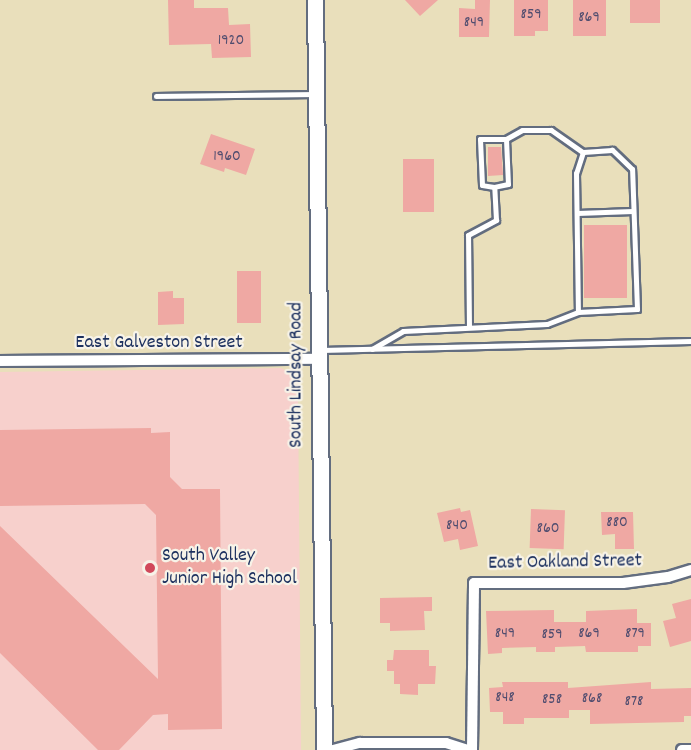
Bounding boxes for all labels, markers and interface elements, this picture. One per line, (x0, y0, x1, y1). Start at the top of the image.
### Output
house number: 859 (520, 5, 542, 25)
house number: 869 (578, 8, 600, 28)
house number: 849 (464, 13, 484, 33)
house number: 1920 (218, 31, 244, 51)
house number: 1960 (213, 147, 241, 167)
street label: South Lindsay Road (285, 302, 309, 448)
street label: East Galveston Street (75, 331, 243, 355)
house number: 880 (606, 513, 628, 533)
house number: 840 (446, 516, 468, 536)
house number: 860 (537, 519, 559, 539)
place label: South Valley Junior High School (162, 544, 297, 591)
street label: East Oakland Street (488, 550, 642, 576)
marker: South Valley Junior High School (143, 561, 157, 575)
house number: 849 (495, 624, 515, 644)
house number: 869 (578, 624, 600, 644)
house number: 879 (625, 624, 645, 644)
house number: 859 (541, 625, 563, 645)
house number: 848 (495, 688, 515, 708)
house number: 868 (582, 689, 602, 709)
house number: 858 (542, 690, 562, 710)
house number: 878 (625, 692, 643, 712)

